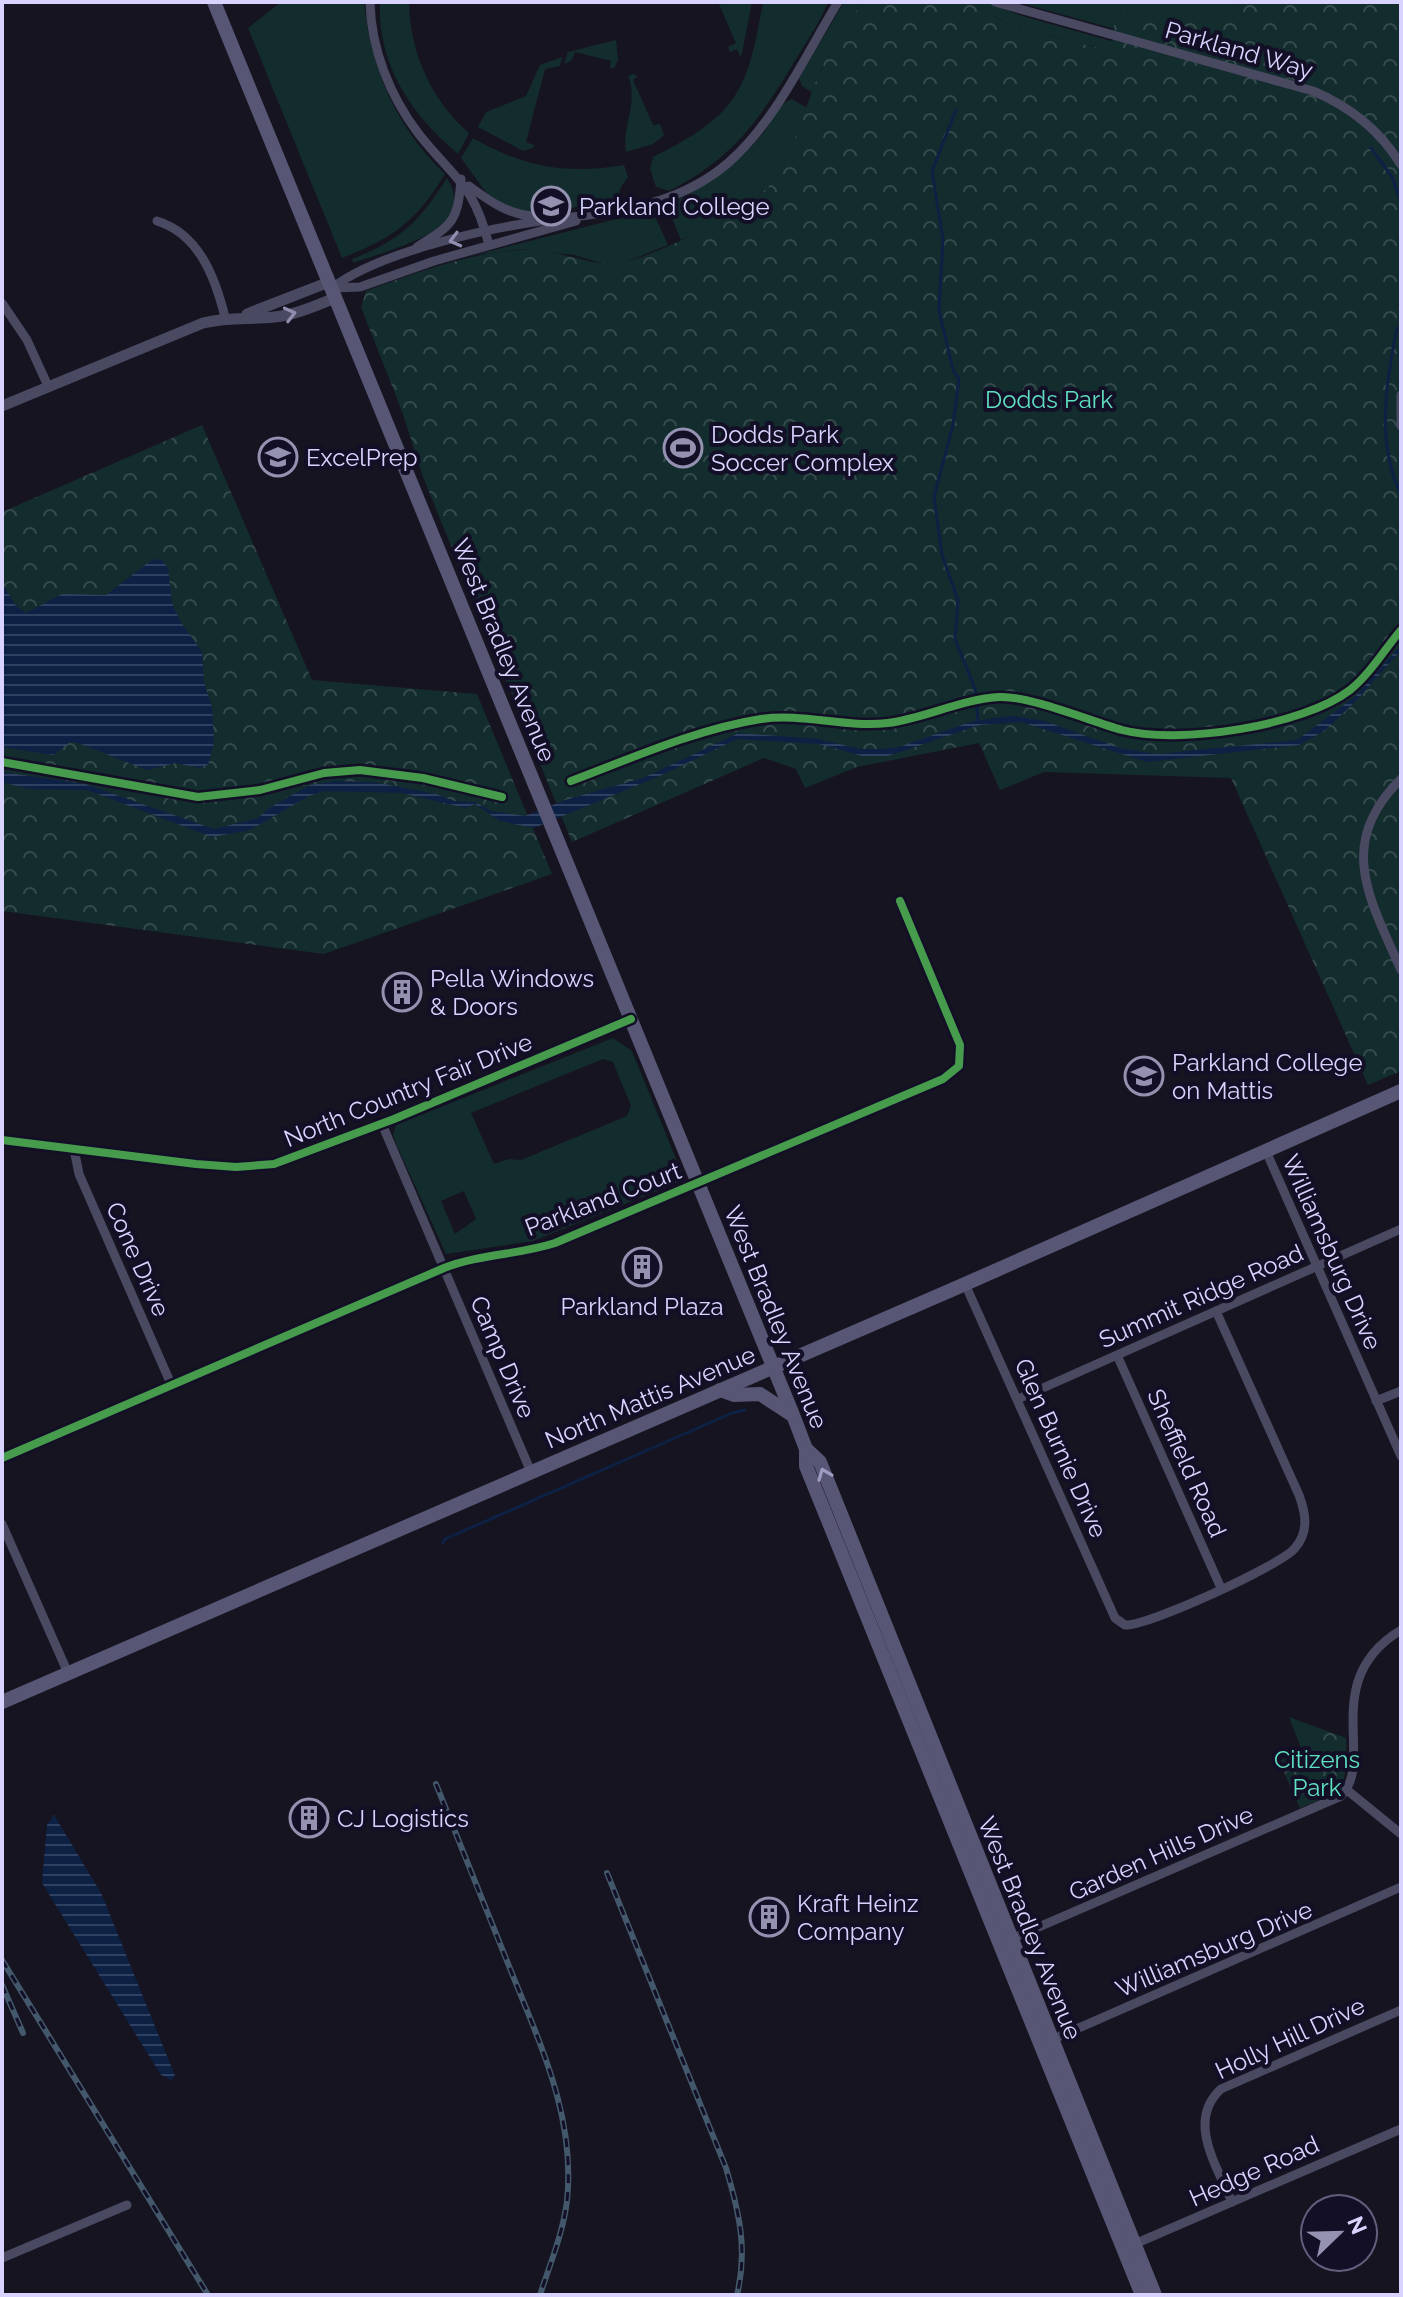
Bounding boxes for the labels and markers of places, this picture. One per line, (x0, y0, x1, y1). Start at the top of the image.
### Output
school or university icon: Parkland College (530, 185, 572, 227)
place label: Parkland College (579, 192, 769, 221)
place label: Dodds Park Soccer Complex (711, 420, 894, 477)
sports icon: Dodds Park Soccer Complex (662, 427, 704, 469)
school or university icon: ExcelPrep (257, 436, 299, 478)
place label: ExcelPrep (306, 443, 418, 472)
place label: Pella Windows & Doors (430, 964, 594, 1021)
building icon: Pella Windows & Doors (381, 971, 423, 1013)
place label: Parkland College on Mattis (1172, 1048, 1362, 1105)
school or university icon: Parkland College on Mattis (1123, 1055, 1165, 1097)
building icon: Parkland Plaza (621, 1246, 663, 1288)
place label: Parkland Plaza (560, 1292, 724, 1321)
building icon: CJ Logistics (288, 1797, 330, 1839)
place label: CJ Logistics (337, 1804, 469, 1833)
place label: Kraft Heinz Company (797, 1889, 919, 1946)
building icon: Kraft Heinz Company (748, 1896, 790, 1938)

